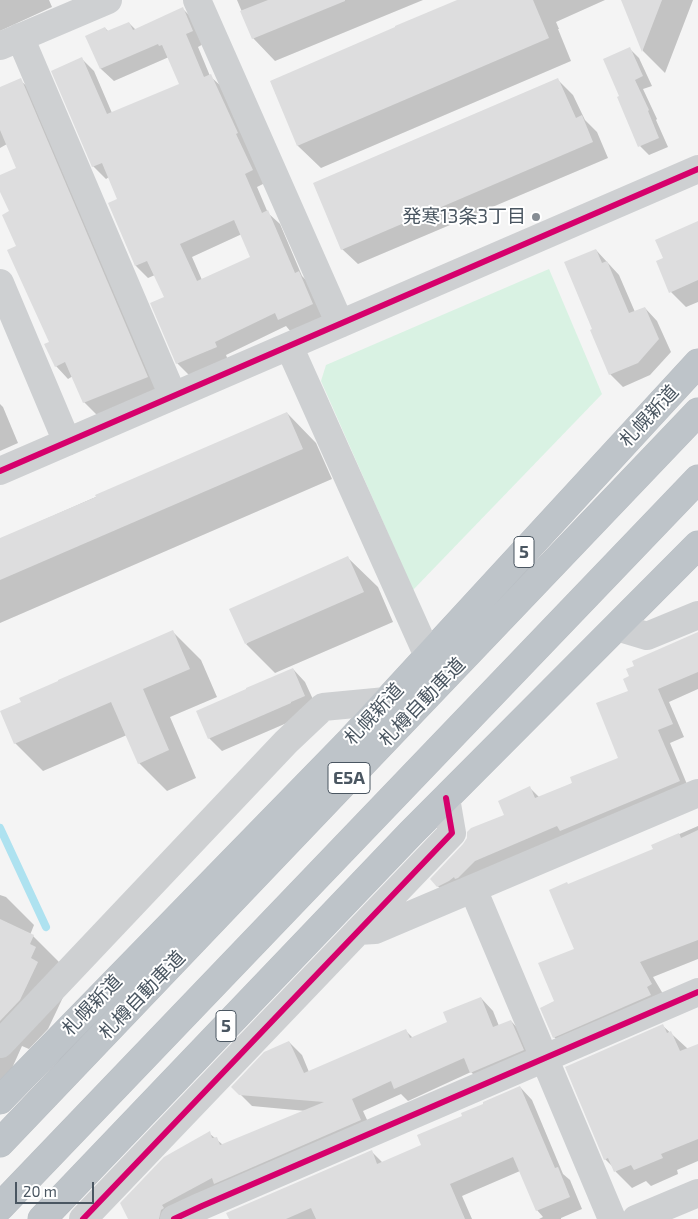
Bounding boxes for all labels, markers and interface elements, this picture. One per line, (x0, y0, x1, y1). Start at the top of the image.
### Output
place label: 発寒13条3丁目 (402, 206, 526, 228)
marker: 発寒13条3丁目 (530, 211, 542, 223)
street label: 札幌新道 (615, 380, 683, 452)
road number: 5 (514, 536, 534, 568)
street label: 札樽自動車道 (374, 653, 470, 751)
street label: 札幌新道 (340, 678, 408, 750)
road number: E5A (328, 762, 370, 794)
street label: 札樽自動車道 (94, 946, 190, 1044)
street label: 札幌新道 (57, 970, 127, 1040)
road number: 5 (216, 1010, 236, 1042)
scale bar (18, 1172, 96, 1204)
text: 20 m (23, 1182, 57, 1200)

